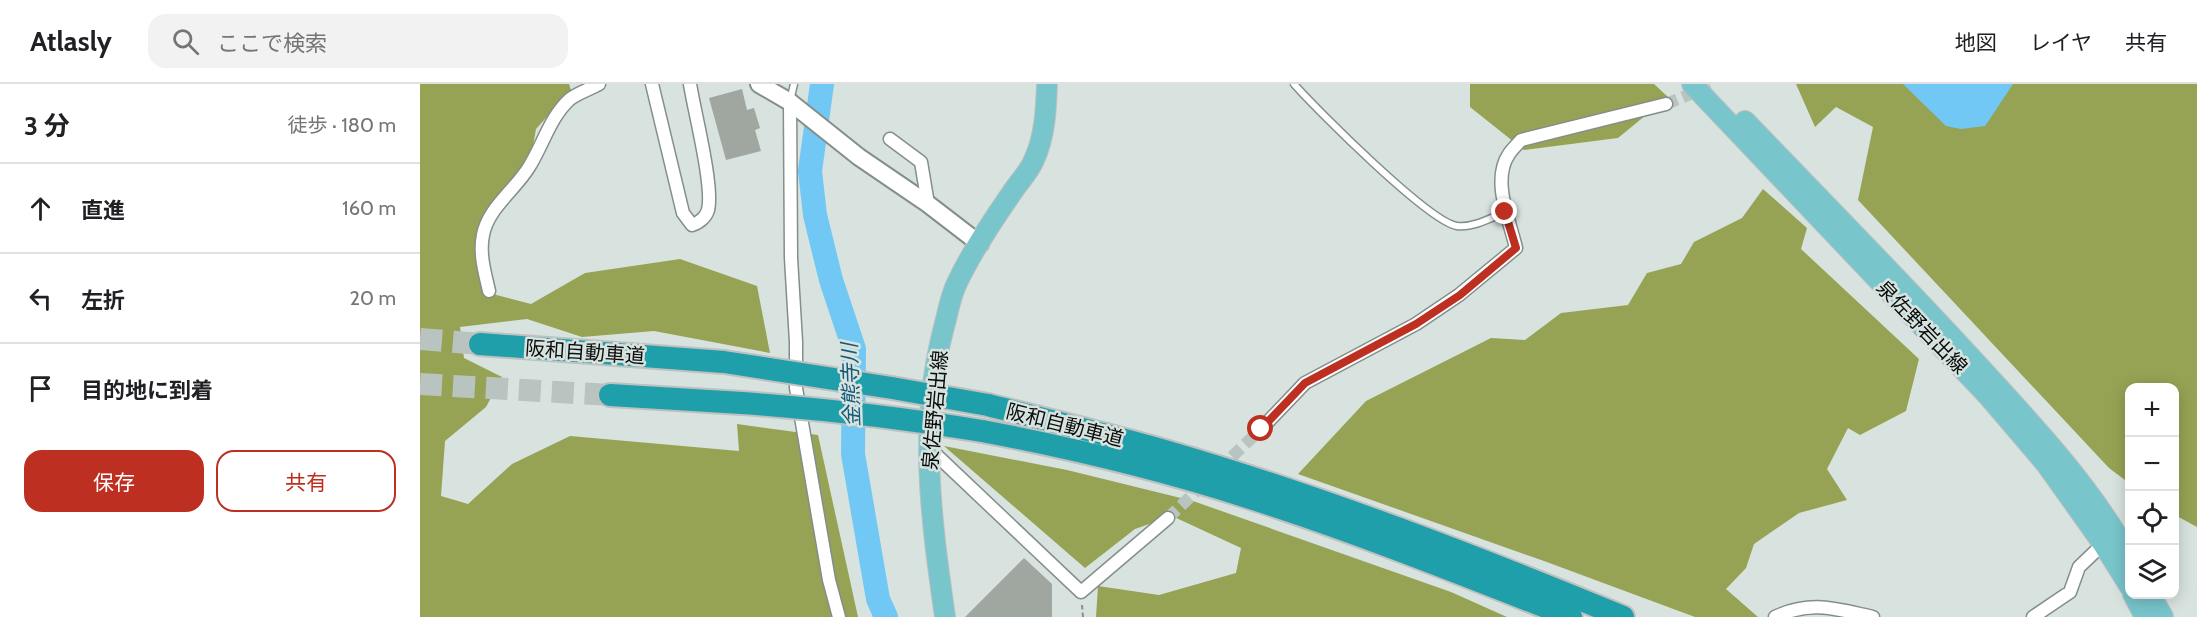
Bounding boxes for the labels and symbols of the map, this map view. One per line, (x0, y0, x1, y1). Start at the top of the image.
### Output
route end (1491, 198, 1517, 224)
street label: 泉佐野岩出線 (1872, 276, 1972, 378)
street label: 阪和自動車道 (524, 336, 646, 368)
water label: 金熊寺川 (836, 341, 864, 427)
street label: 泉佐野岩出線 (918, 349, 952, 471)
street label: 阪和自動車道 (1004, 399, 1126, 451)
route start (1247, 415, 1273, 441)

